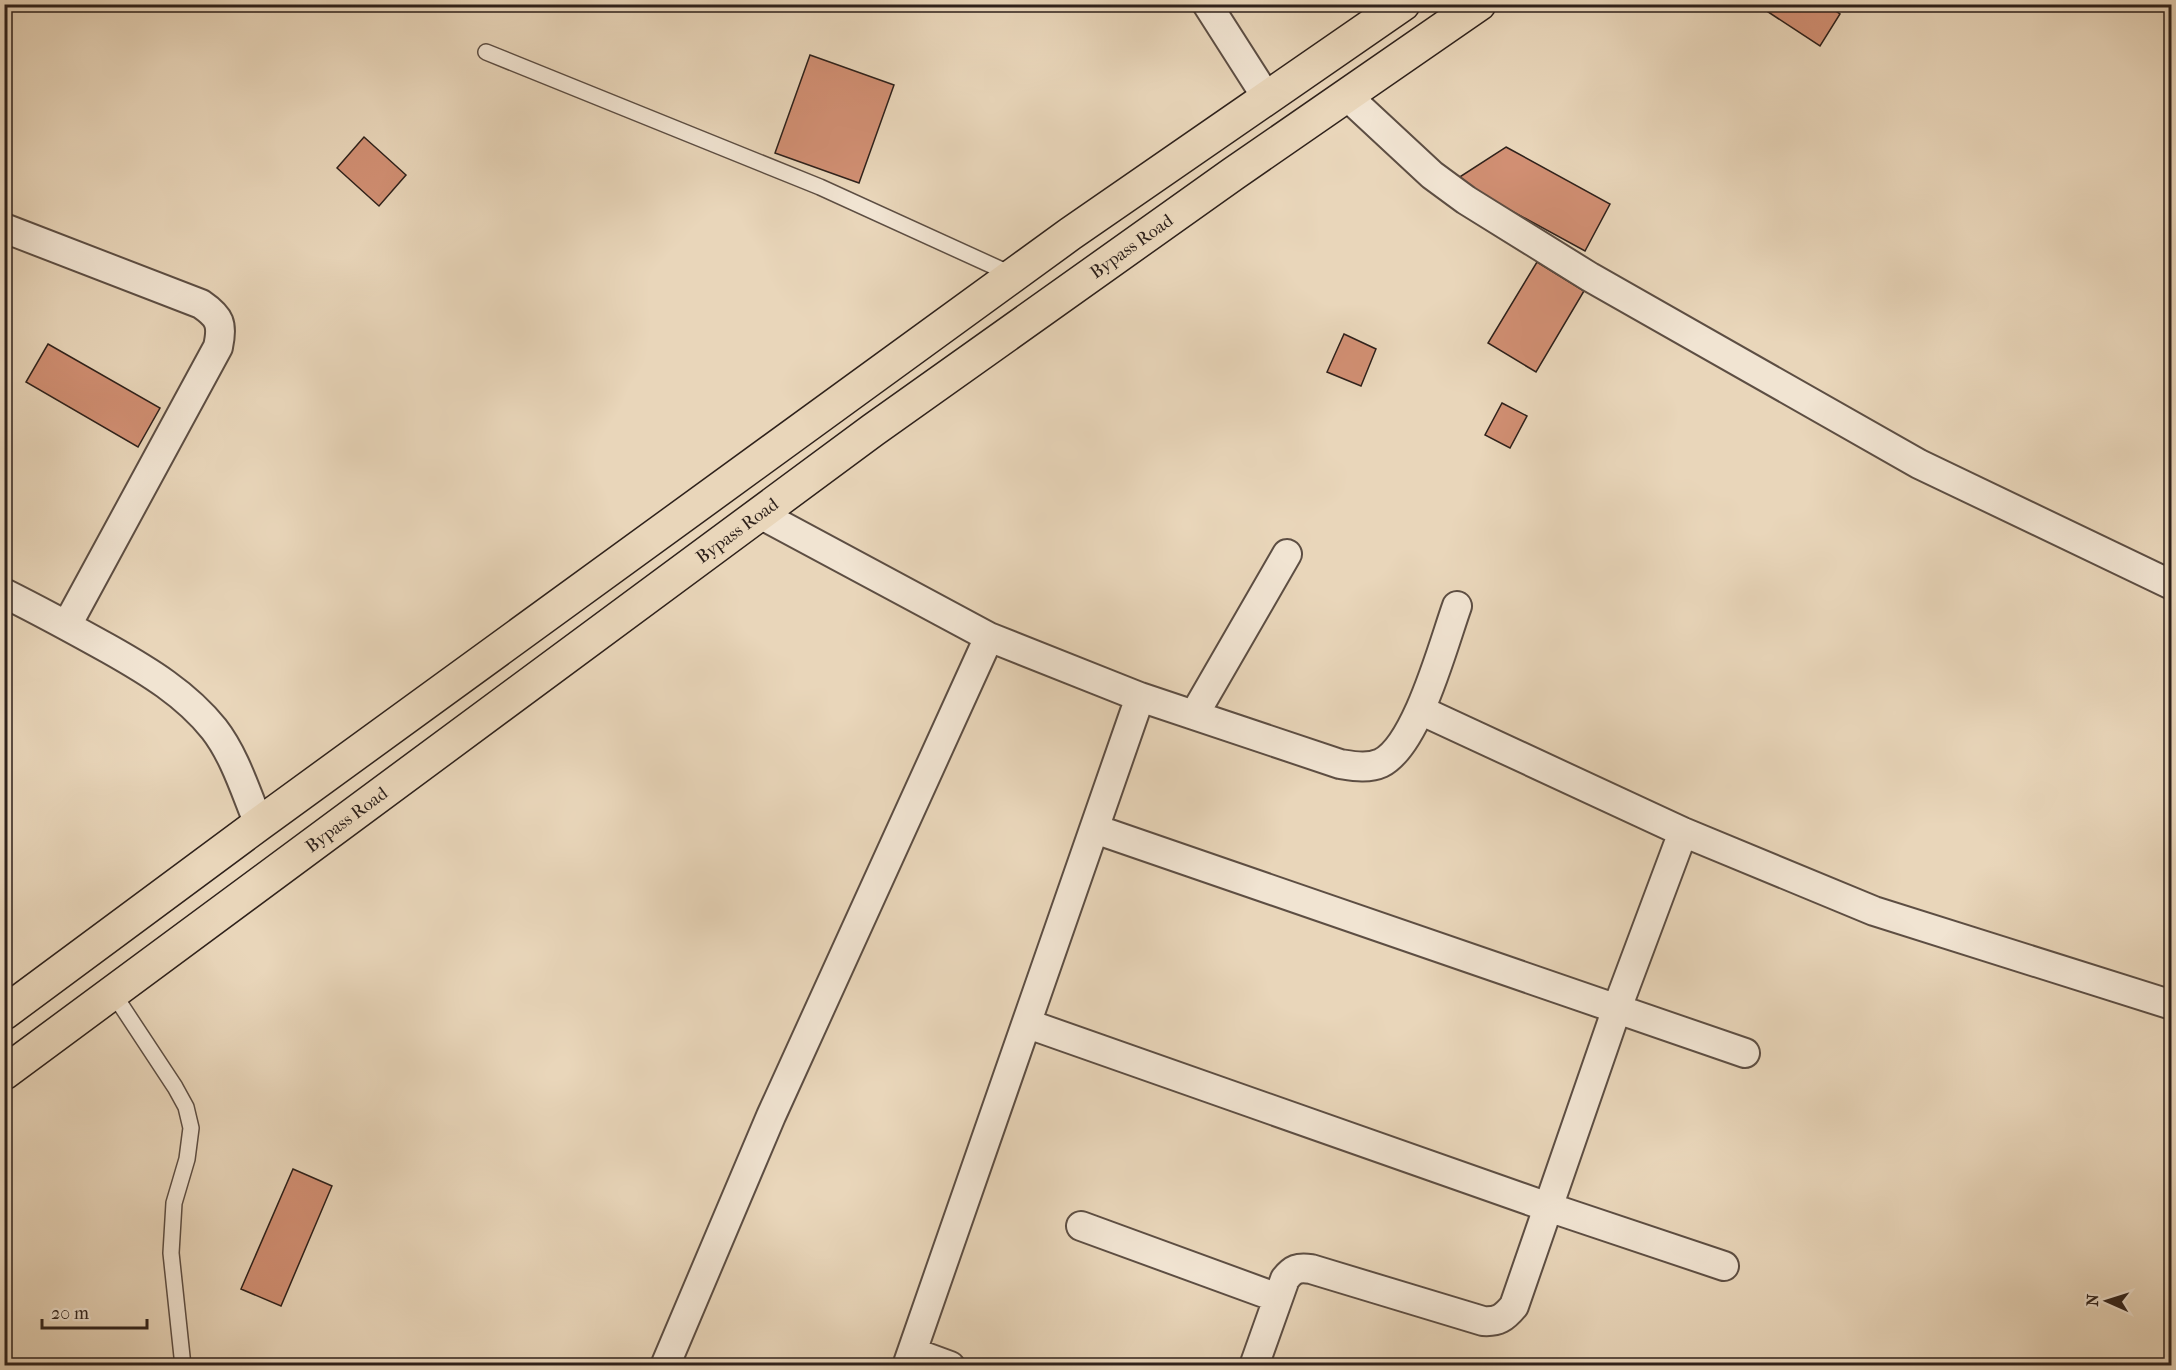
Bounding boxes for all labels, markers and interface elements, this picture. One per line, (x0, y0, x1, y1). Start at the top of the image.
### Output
street label: Bypass Road (1086, 210, 1177, 283)
street label: Bypass Road (692, 493, 782, 568)
street label: Bypass Road (301, 782, 392, 857)
north arrow (2077, 1271, 2137, 1331)
scale bar (42, 1292, 147, 1330)
text: N (2083, 1293, 2102, 1307)
text: 20 m (51, 1303, 89, 1324)

